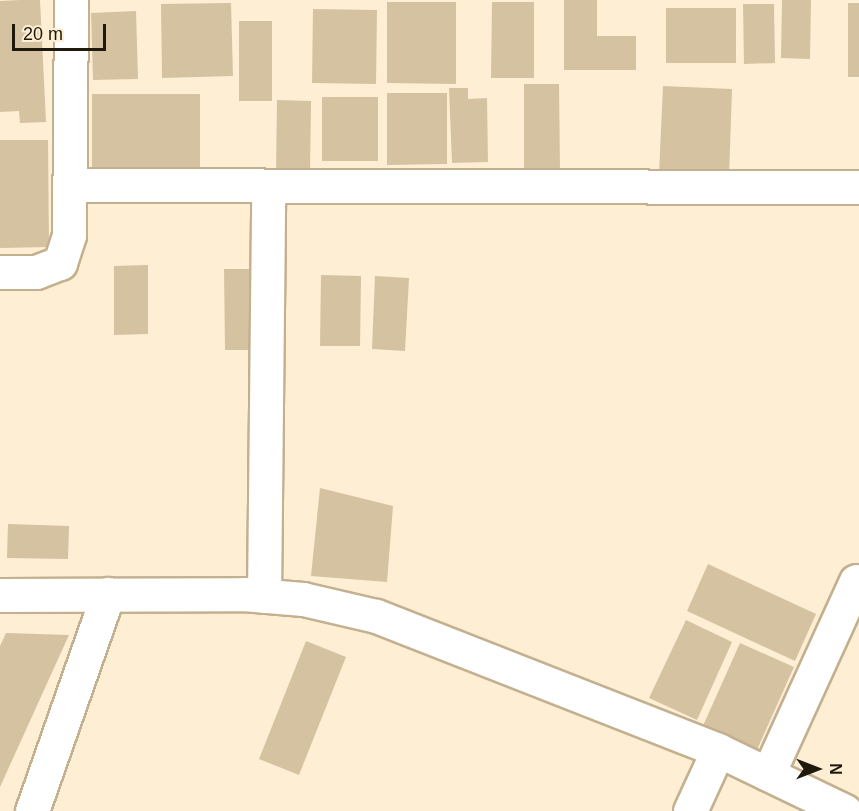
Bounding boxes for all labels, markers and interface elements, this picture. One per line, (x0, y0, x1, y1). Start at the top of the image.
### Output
scale bar (15, 12, 110, 50)
text: 20 m (23, 24, 63, 44)
north arrow (787, 739, 847, 799)
text: N (827, 763, 844, 775)

